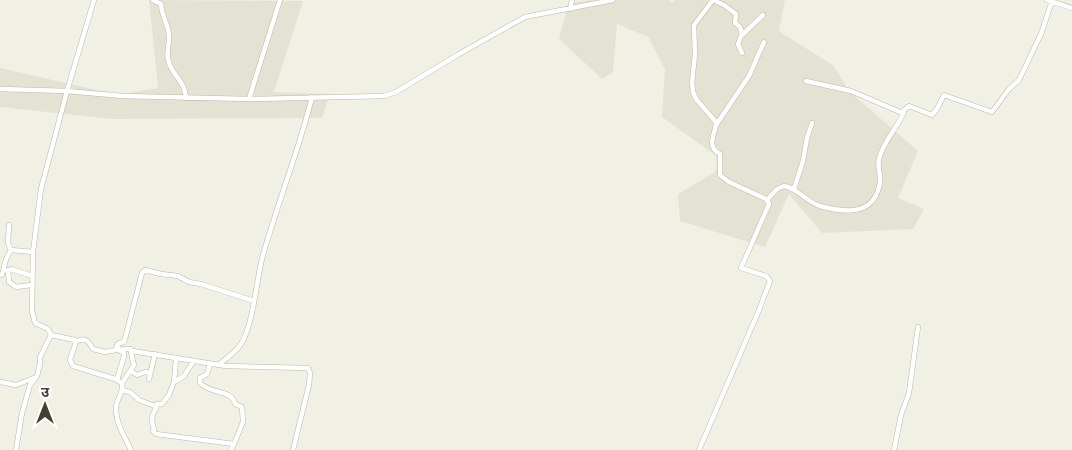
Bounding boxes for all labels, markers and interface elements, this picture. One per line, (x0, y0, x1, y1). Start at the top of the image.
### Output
north arrow (20, 380, 70, 430)
text: उ (41, 383, 50, 403)

